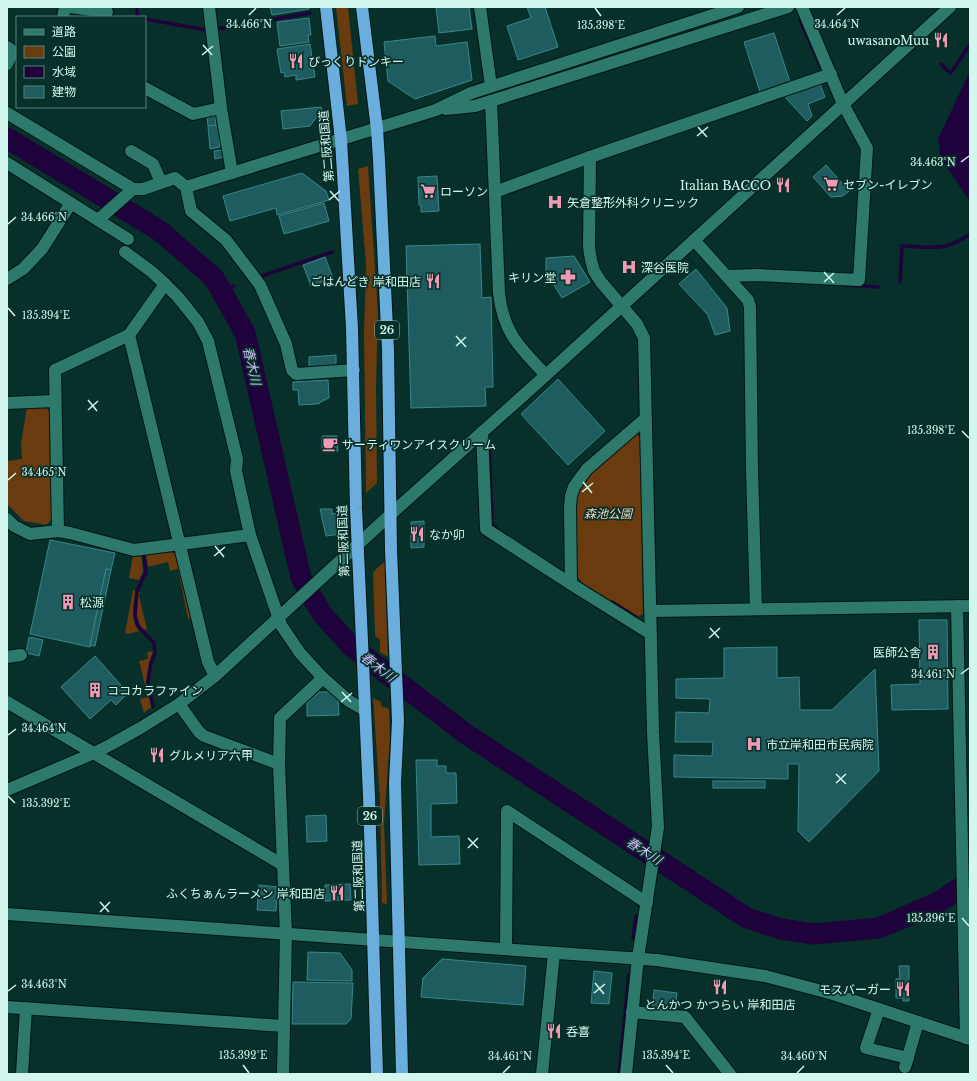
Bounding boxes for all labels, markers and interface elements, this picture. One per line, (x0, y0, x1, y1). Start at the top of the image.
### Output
legend (16, 16, 146, 108)
text: 34.466°N (226, 18, 272, 31)
text: 34.464°N (814, 18, 860, 31)
text: 135.398°E (577, 19, 625, 32)
text: 道路 (52, 24, 76, 39)
restaurant icon: uwasanoMuu (932, 31, 950, 49)
place label: uwasanoMuu (847, 33, 929, 48)
text: 公園 (52, 44, 76, 59)
restaurant icon: びっくりドンキー (287, 52, 305, 70)
place label: びっくりドンキー (308, 54, 404, 69)
text: 水域 (52, 64, 76, 79)
text: 建物 (52, 84, 76, 99)
street label: 第二阪和国道 (315, 109, 337, 183)
text: 34.463°N (910, 156, 956, 169)
supermarket icon: セブン-イレブン (822, 175, 840, 193)
restaurant icon: Italian BACCO (774, 176, 792, 194)
place label: セブン-イレブン (843, 177, 933, 192)
place label: Italian BACCO (680, 178, 771, 193)
supermarket icon: ローソン (419, 182, 437, 200)
place label: ローソン (440, 184, 488, 199)
hospital icon: 矢倉整形外科クリニック (546, 193, 564, 211)
place label: 矢倉整形外科クリニック (567, 195, 699, 210)
text: 34.466°N (21, 211, 67, 224)
hospital icon: 深谷医院 (620, 258, 638, 276)
place label: 深谷医院 (641, 260, 689, 275)
pharmacy icon: キリン堂 (559, 268, 577, 286)
place label: キリン堂 (508, 270, 556, 285)
restaurant icon: ごはんどき 岸和田店 (424, 272, 442, 290)
place label: ごはんどき 岸和田店 (310, 274, 421, 289)
text: 135.394°E (22, 309, 70, 322)
road number: 26 (375, 321, 399, 339)
water label: 春木川 (239, 345, 265, 389)
text: 135.398°E (907, 424, 955, 437)
cafe icon: サーティワンアイスクリーム (321, 435, 339, 453)
place label: サーティワンアイスクリーム (342, 437, 496, 452)
text: 34.465°N (21, 466, 67, 479)
street label: 第二阪和国道 (334, 505, 352, 577)
park label: 森池公園 (584, 506, 634, 521)
restaurant icon: なか卯 (408, 525, 426, 543)
place label: なか卯 (429, 527, 465, 542)
building icon: 松源 (59, 593, 77, 611)
place label: 松源 (80, 595, 104, 610)
building icon: 医師公舎 (924, 643, 942, 661)
place label: 医師公舎 (873, 645, 921, 660)
water label: 春木川 (357, 648, 400, 687)
text: 34.461°N (911, 668, 955, 681)
building icon: ココカラファイン (86, 681, 104, 699)
place label: ココカラファイン (107, 683, 203, 698)
text: 34.464°N (21, 722, 67, 735)
hospital icon: 市立岸和田市民病院 (745, 735, 763, 753)
place label: 市立岸和田市民病院 (766, 737, 874, 752)
restaurant icon: グルメリア六甲 (148, 746, 166, 764)
place label: グルメリア六甲 (169, 748, 253, 763)
text: 135.392°E (22, 797, 70, 810)
road number: 26 (358, 807, 382, 825)
water label: 春木川 (623, 833, 667, 870)
street label: 第二阪和国道 (349, 840, 367, 912)
restaurant icon: ふくちぁんラーメン 岸和田店 (328, 884, 346, 902)
place label: ふくちぁんラーメン 岸和田店 (166, 886, 325, 901)
text: 135.396°E (907, 912, 955, 925)
text: 34.463°N (21, 978, 67, 991)
restaurant icon: とんかつ かつらい 岸和田店 (711, 978, 729, 996)
restaurant icon: モスバーガー (894, 980, 912, 998)
place label: モスバーガー (819, 982, 891, 997)
place label: とんかつ かつらい 岸和田店 (645, 997, 795, 1012)
restaurant icon: 呑喜 (545, 1022, 563, 1040)
place label: 呑喜 (566, 1024, 590, 1039)
text: 135.392°E (219, 1049, 267, 1062)
text: 135.394°E (642, 1049, 690, 1062)
text: 34.461°N (488, 1050, 532, 1063)
text: 34.460°N (781, 1050, 827, 1063)

